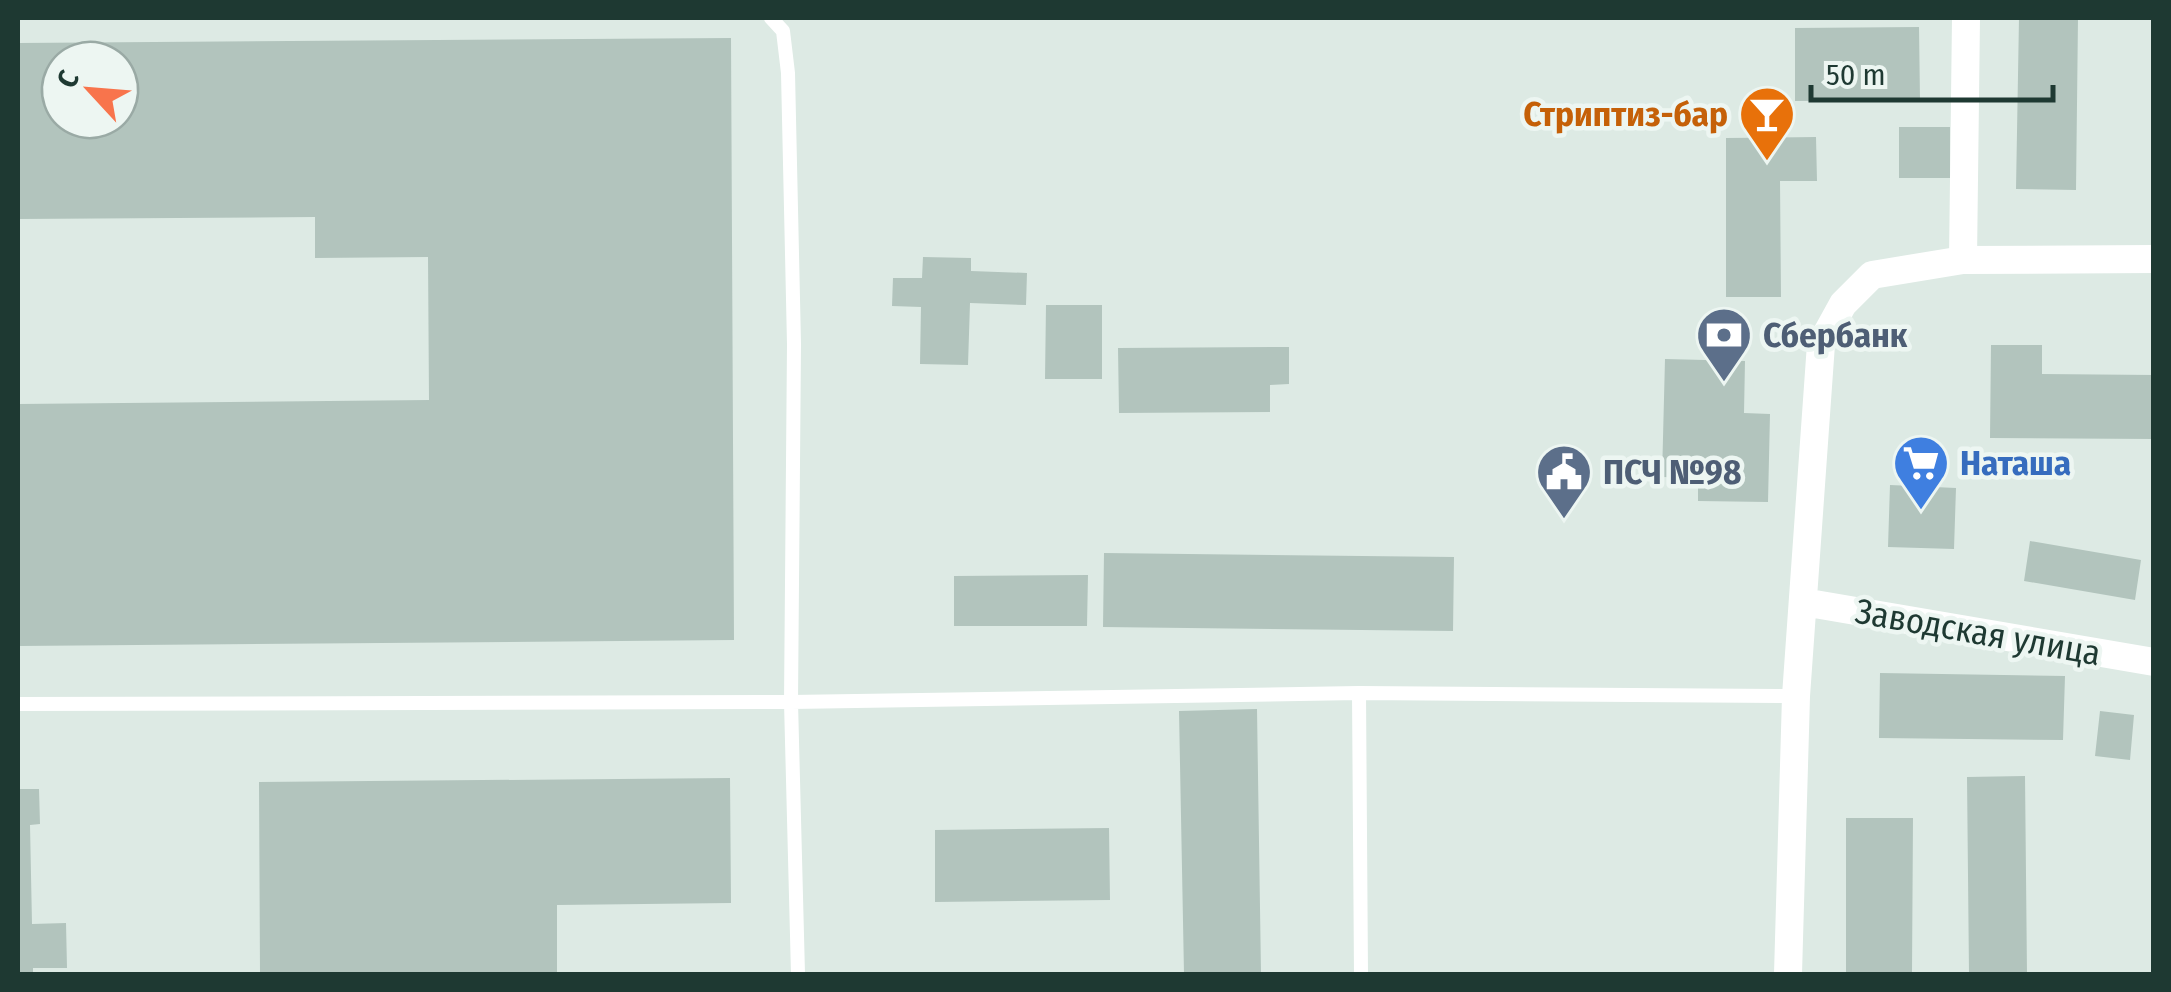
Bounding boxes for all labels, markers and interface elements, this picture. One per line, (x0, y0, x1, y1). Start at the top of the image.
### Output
north arrow (40, 40, 140, 140)
scale bar (1811, 40, 2054, 102)
text: 50 m (1826, 57, 1886, 93)
text: С (50, 65, 86, 93)
bar icon: Стриптиз-бар (1737, 84, 1797, 163)
place label: Стриптиз-бар (1523, 93, 1728, 135)
bank icon: Сбербанк (1694, 305, 1754, 384)
place label: Сбербанк (1763, 314, 1908, 356)
supermarket icon: Наташа (1891, 433, 1951, 512)
public building icon: ПСЧ №98 (1534, 442, 1594, 521)
place label: Наташа (1960, 442, 2071, 484)
place label: ПСЧ №98 (1603, 451, 1741, 493)
street label: Заводская улица (1852, 590, 2104, 674)

